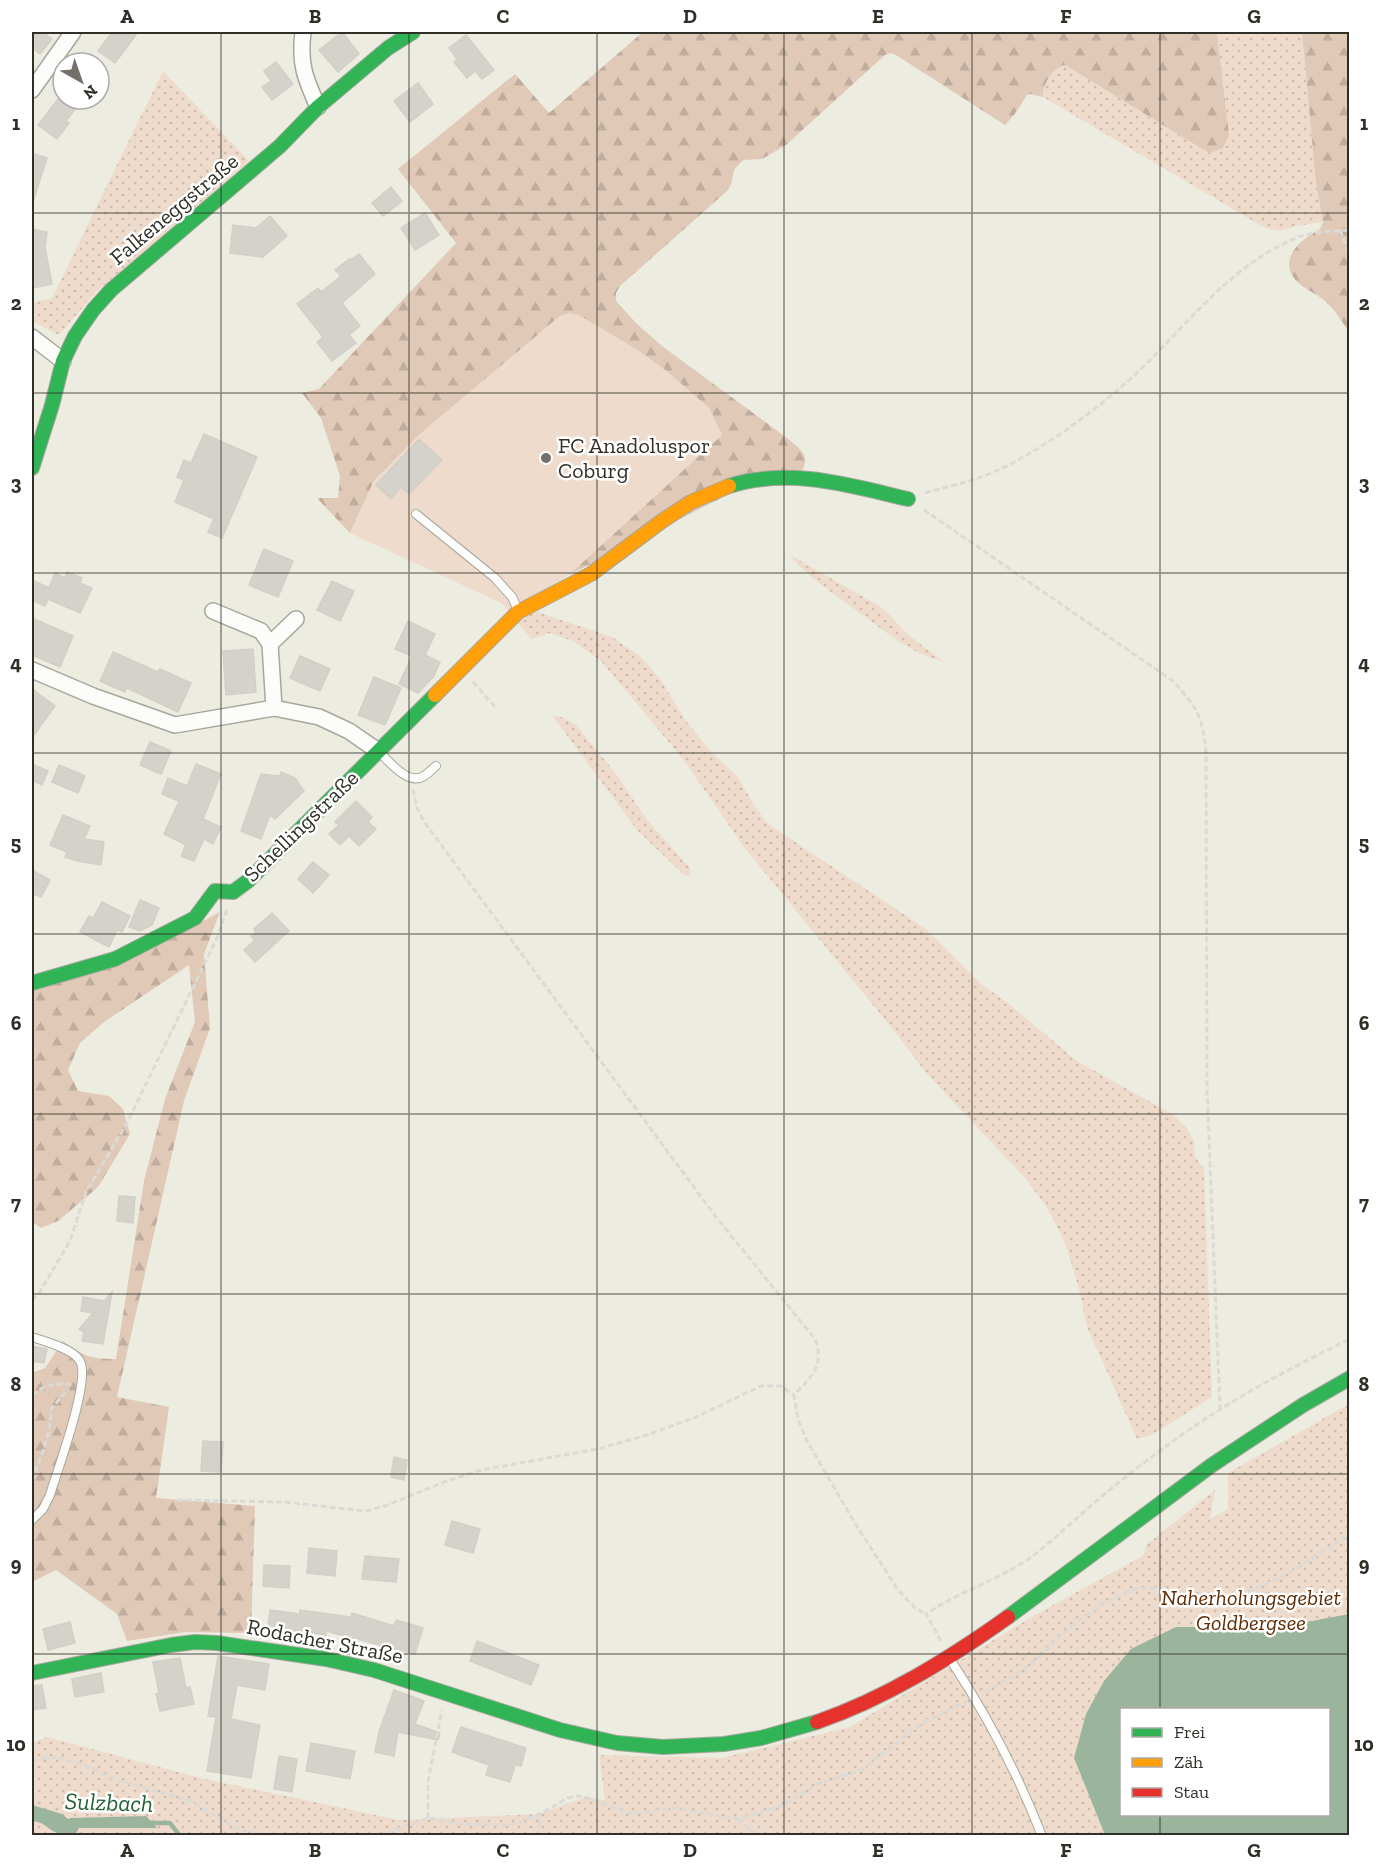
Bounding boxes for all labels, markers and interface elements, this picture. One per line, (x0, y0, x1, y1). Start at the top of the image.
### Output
text: A (120, 4, 134, 28)
text: B (309, 4, 321, 28)
text: C (497, 4, 510, 28)
text: D (683, 4, 697, 28)
text: E (872, 4, 884, 28)
text: F (1060, 4, 1072, 28)
text: G (1247, 4, 1261, 28)
north arrow (51, 51, 111, 111)
text: N (80, 81, 101, 103)
text: 1 (12, 111, 20, 135)
text: 1 (1360, 111, 1368, 135)
street label: Falkeneggstraße (104, 147, 244, 271)
text: 2 (11, 291, 22, 315)
text: 2 (1359, 291, 1370, 315)
place label: FC Anadoluspor Coburg (558, 432, 710, 484)
marker: FC Anadoluspor Coburg (539, 451, 553, 465)
text: 3 (11, 471, 22, 495)
text: 3 (1359, 471, 1370, 495)
text: 4 (10, 651, 22, 675)
text: 4 (1358, 651, 1370, 675)
street label: Schellingstraße (238, 764, 364, 888)
text: 5 (11, 831, 21, 855)
text: 5 (1359, 831, 1369, 855)
text: 6 (11, 1011, 22, 1035)
text: 6 (1359, 1011, 1370, 1035)
text: 7 (11, 1191, 21, 1215)
text: 7 (1359, 1191, 1369, 1215)
text: 8 (11, 1372, 22, 1396)
text: 8 (1359, 1372, 1370, 1396)
text: 9 (11, 1552, 22, 1576)
text: 9 (1359, 1552, 1370, 1576)
park label: Naherholungsgebiet Goldbergsee (1161, 1584, 1341, 1636)
street label: Rodacher Straße (245, 1613, 405, 1669)
legend (1120, 1708, 1330, 1816)
text: Frei (1174, 1721, 1205, 1743)
text: 10 (6, 1732, 26, 1756)
text: 10 (1354, 1732, 1374, 1756)
text: Zäh (1174, 1751, 1203, 1773)
text: Stau (1174, 1781, 1209, 1803)
water label: Sulzbach (64, 1786, 154, 1818)
text: A (120, 1838, 134, 1862)
text: B (309, 1838, 321, 1862)
text: C (497, 1838, 510, 1862)
text: D (683, 1838, 697, 1862)
text: E (872, 1838, 884, 1862)
text: F (1060, 1838, 1072, 1862)
text: G (1247, 1838, 1261, 1862)

